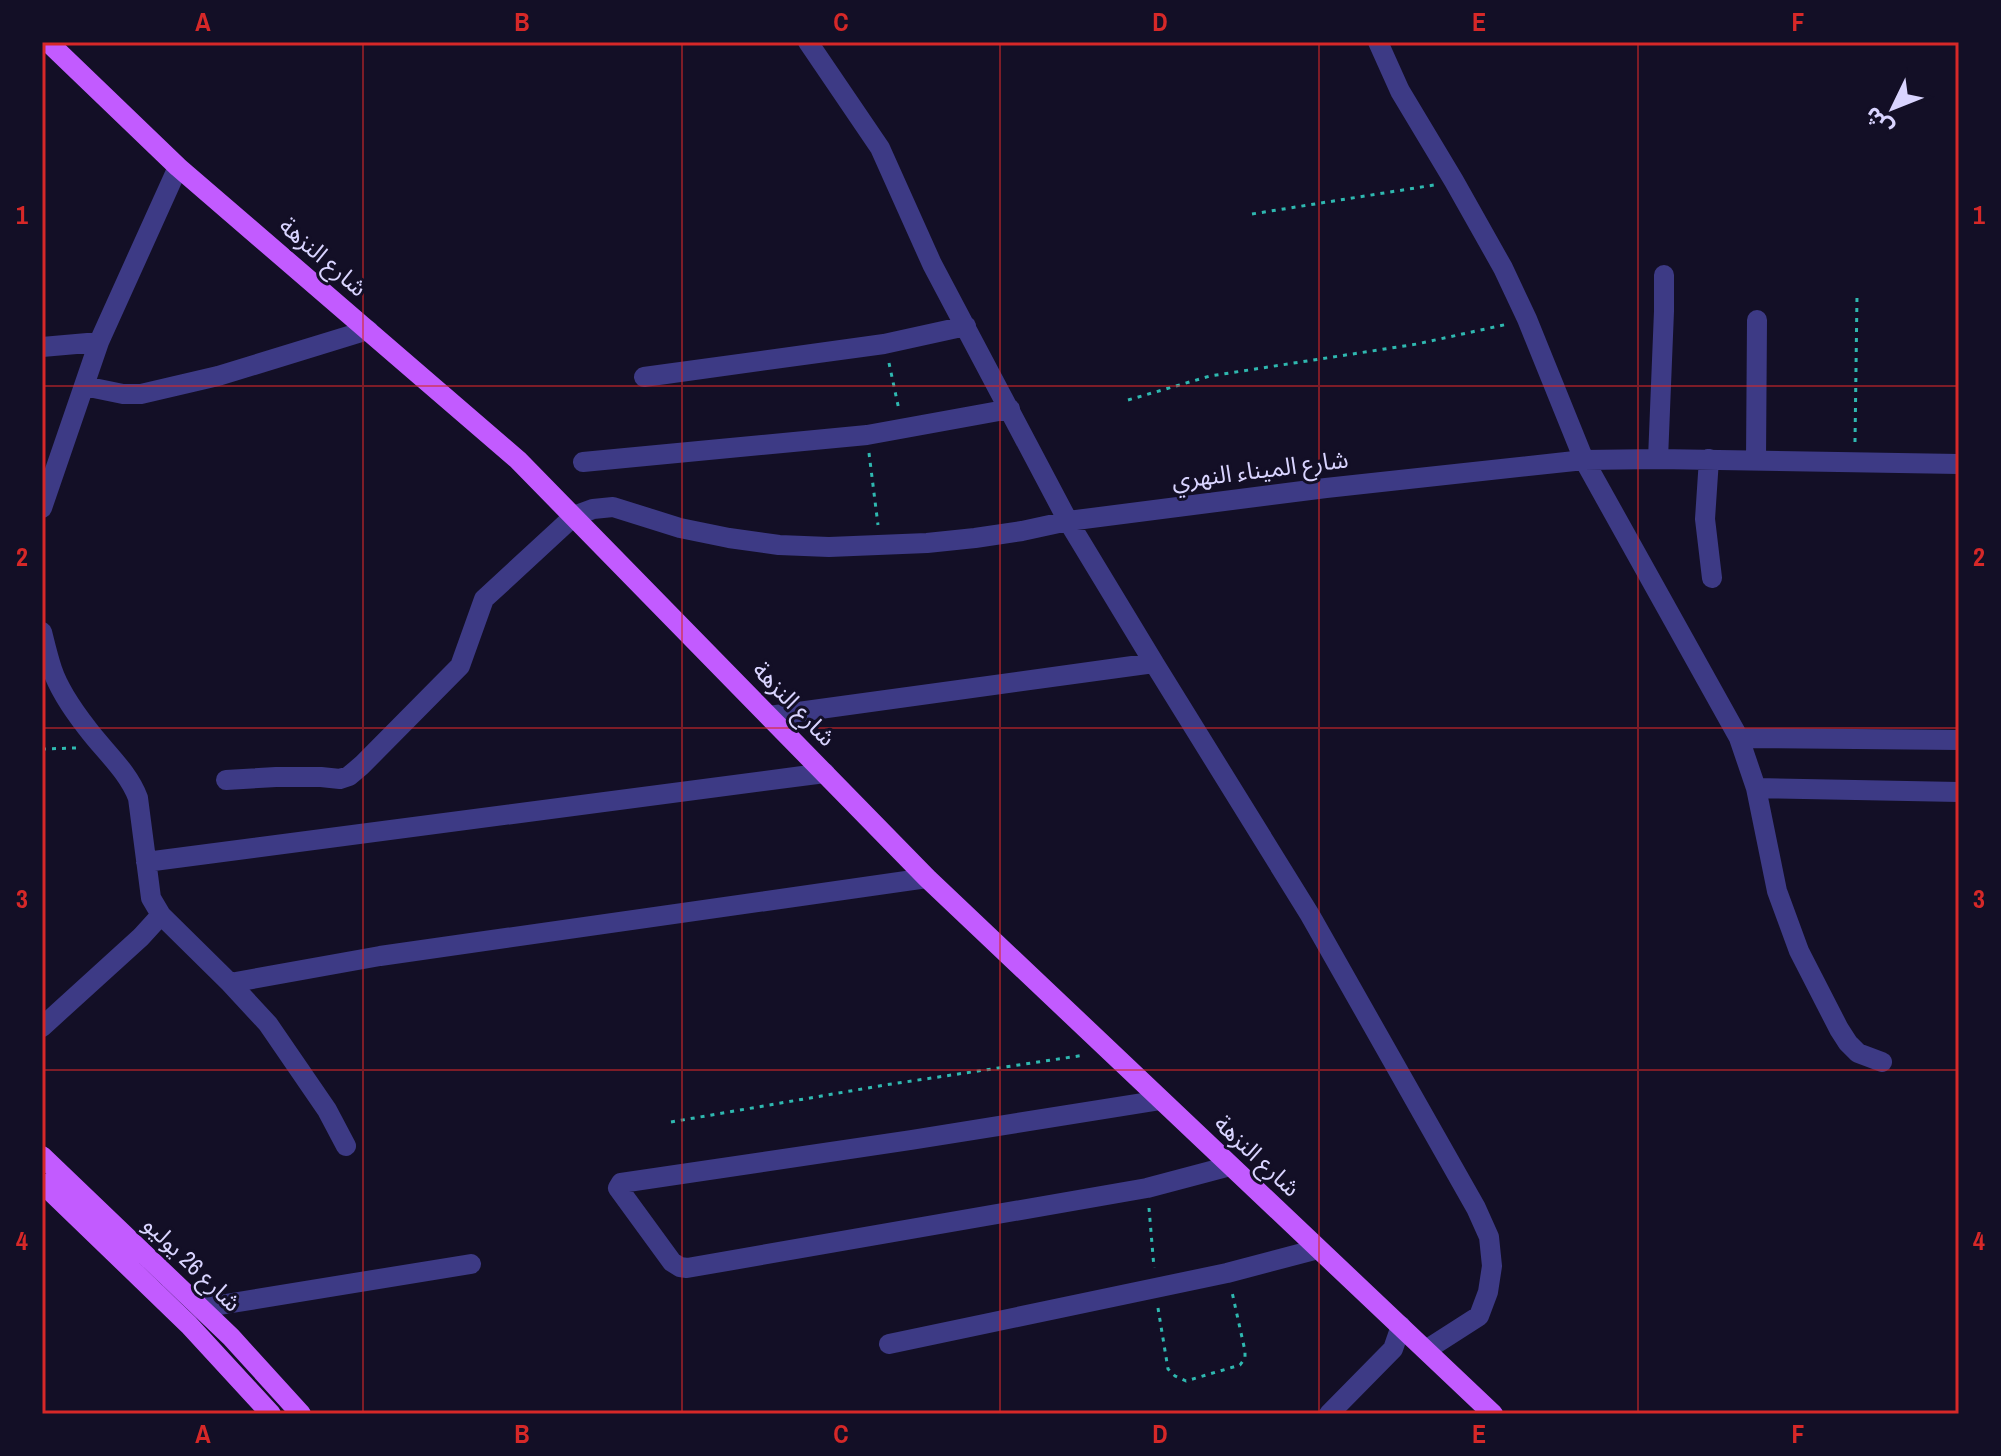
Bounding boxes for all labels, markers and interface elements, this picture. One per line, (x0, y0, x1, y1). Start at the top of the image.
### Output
text: A (195, 4, 211, 39)
text: B (514, 4, 530, 39)
text: C (833, 4, 849, 39)
text: D (1152, 4, 1168, 39)
text: E (1472, 4, 1486, 39)
text: F (1791, 4, 1805, 39)
north arrow (1853, 68, 1933, 148)
text: ش (1857, 100, 1900, 143)
text: 1 (16, 197, 28, 232)
text: 1 (1973, 197, 1985, 232)
street label: شارع النزهة (272, 209, 374, 305)
street label: شارع الميناء النهري (1170, 442, 1350, 499)
text: 2 (16, 539, 28, 574)
text: 2 (1973, 539, 1985, 574)
street label: شارع النزهة (745, 654, 843, 754)
text: 3 (16, 881, 28, 916)
text: 3 (1973, 881, 1985, 916)
street label: شارع النزهة (1206, 1107, 1308, 1205)
street label: شارع 26 يوليو (135, 1208, 249, 1320)
text: 4 (16, 1223, 28, 1258)
text: 4 (1973, 1223, 1985, 1258)
text: A (195, 1416, 211, 1451)
text: B (514, 1416, 530, 1451)
text: C (833, 1416, 849, 1451)
text: D (1152, 1416, 1168, 1451)
text: E (1472, 1416, 1486, 1451)
text: F (1791, 1416, 1805, 1451)

